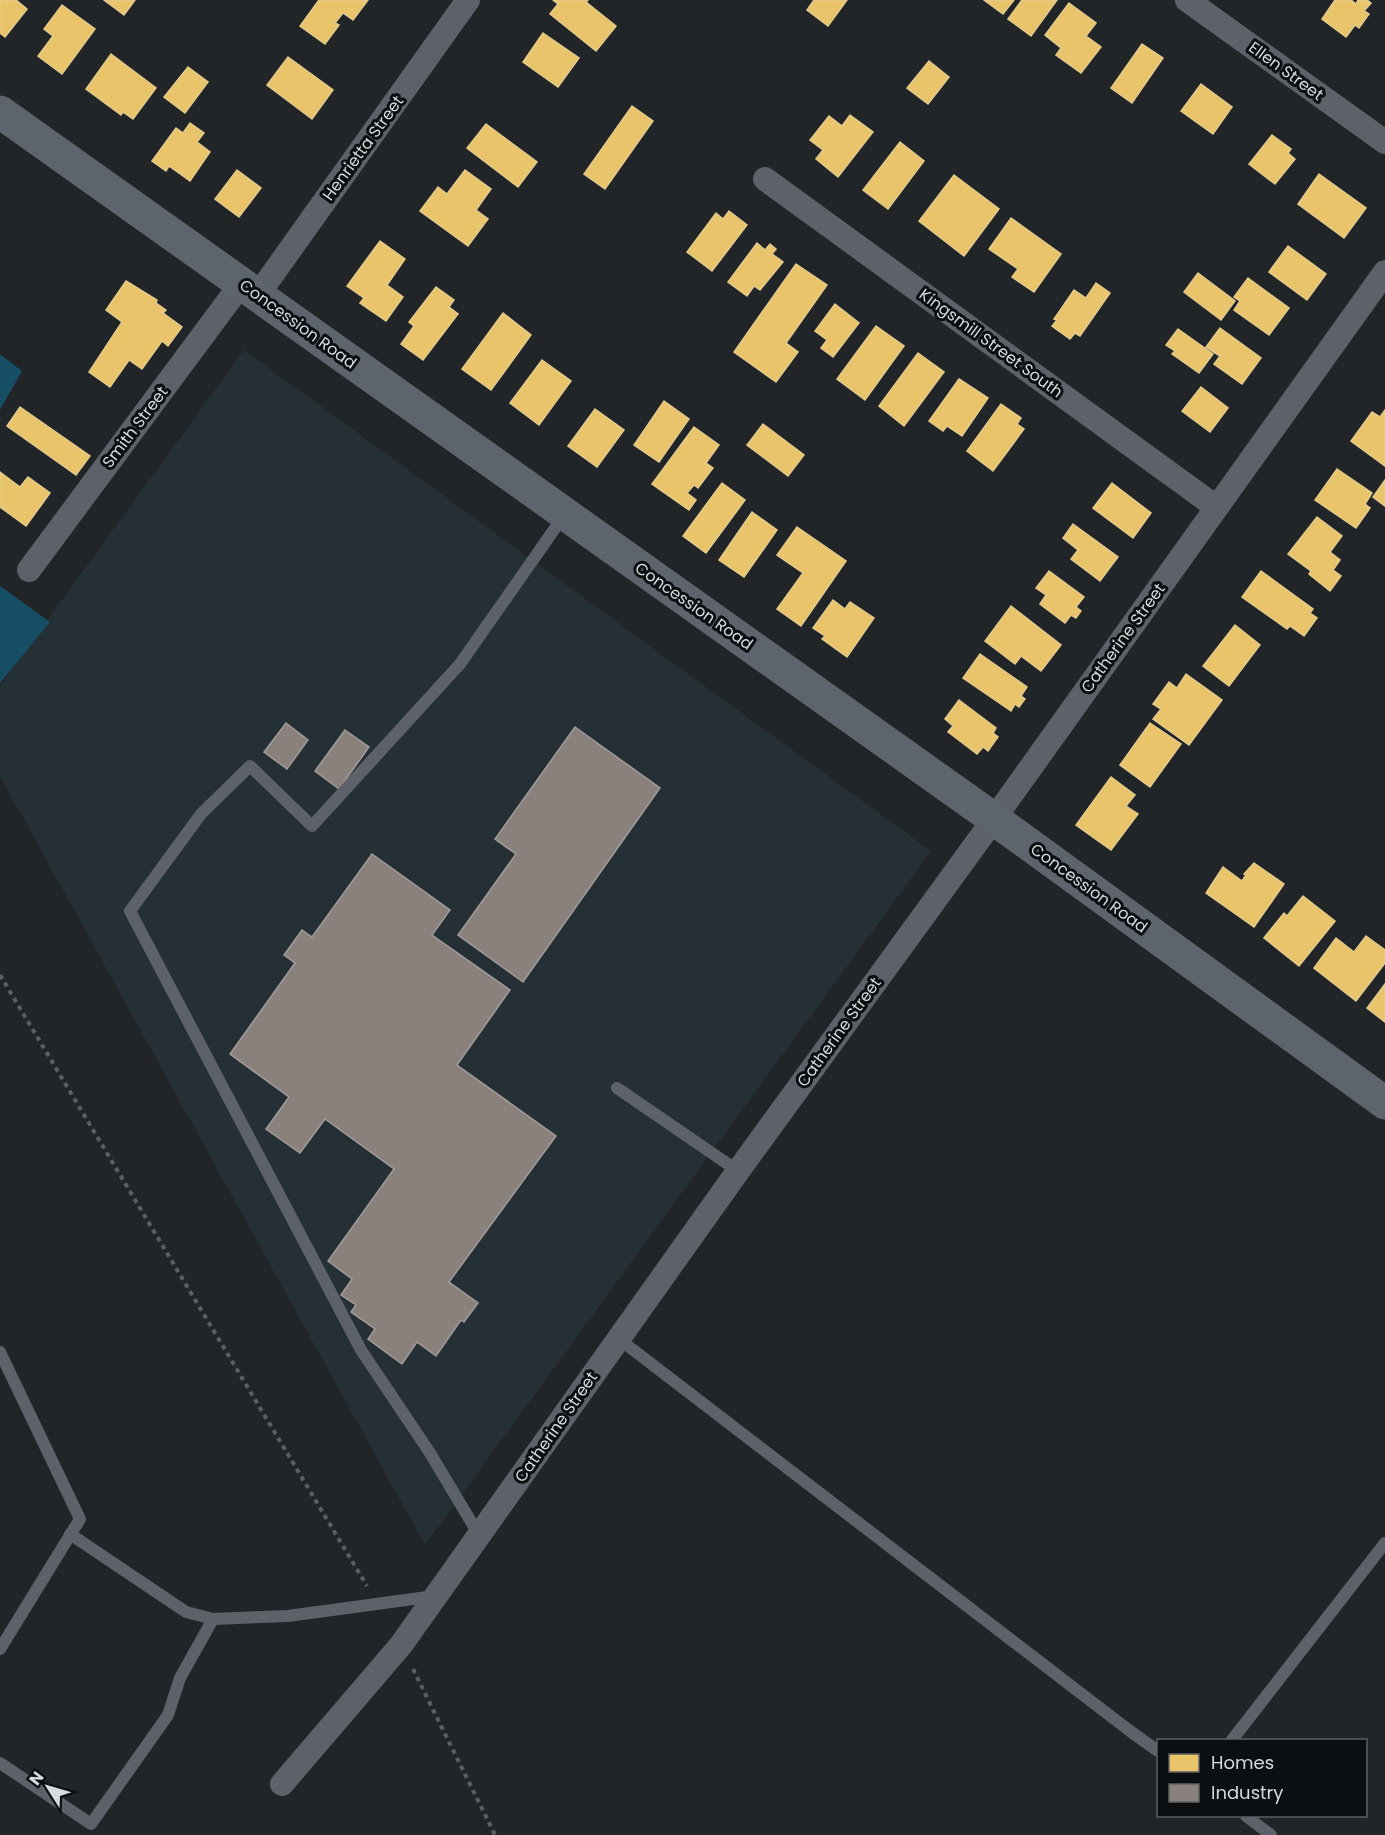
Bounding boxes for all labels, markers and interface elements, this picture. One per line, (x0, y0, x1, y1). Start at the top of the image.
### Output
street label: Ellen Street (1244, 36, 1328, 106)
street label: Henrietta Street (317, 91, 409, 205)
street label: Concession Road (235, 274, 361, 374)
street label: Kingsmill Street South (914, 283, 1068, 403)
street label: Smith Street (97, 381, 173, 473)
street label: Concession Road (630, 557, 758, 655)
street label: Catherine Street (1075, 578, 1171, 697)
street label: Concession Road (1026, 838, 1152, 938)
street label: Catherine Street (791, 972, 887, 1091)
street label: Catherine Street (509, 1367, 603, 1487)
legend (1157, 1739, 1367, 1817)
text: Homes (1211, 1750, 1274, 1775)
north arrow (18, 1757, 78, 1817)
text: N (24, 1767, 49, 1790)
text: Industry (1211, 1780, 1283, 1805)

